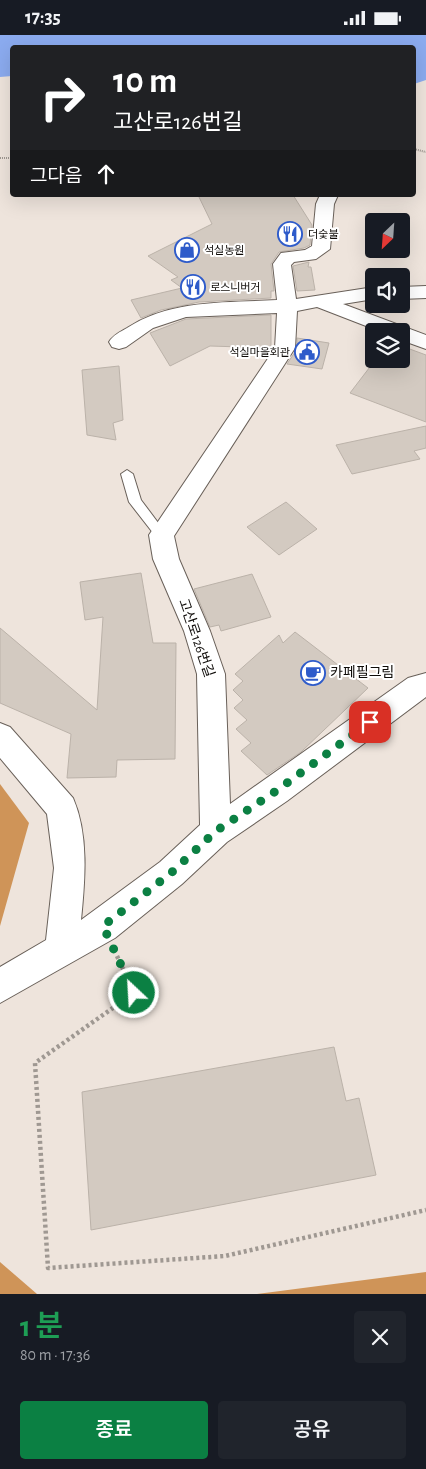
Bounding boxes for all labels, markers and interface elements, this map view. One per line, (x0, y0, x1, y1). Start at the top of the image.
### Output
text: 17:35 (25, 8, 61, 27)
text: 10 m (113, 64, 177, 99)
icon: right (30, 65, 95, 130)
text: 고산로126번길 (113, 111, 242, 133)
icon: ahead (92, 160, 120, 188)
text: 그다음 (30, 167, 82, 186)
north arrow (365, 213, 410, 257)
map controls (365, 213, 410, 368)
restaurant icon: 더숯불 (277, 221, 303, 247)
place label: 더숯불 (308, 229, 338, 240)
shop icon: 석실농원 (174, 237, 200, 263)
place label: 석실농원 (204, 245, 244, 256)
button: sound (365, 268, 410, 313)
restaurant icon: 로스니버거 (180, 274, 206, 300)
place label: 로스니버거 (210, 282, 261, 293)
button: layers (365, 323, 410, 368)
public building icon: 석실마을회관 (294, 339, 320, 365)
place label: 석실마을회관 (229, 347, 290, 358)
street label: 고산로126번길 (176, 597, 217, 679)
cafe icon: 카페필그림 (300, 660, 326, 686)
place label: 카페필그림 (330, 665, 394, 680)
pin (349, 701, 391, 743)
icon: arrive (356, 708, 384, 736)
position arrow (107, 966, 159, 1018)
button: close (354, 1311, 406, 1363)
text: 1 분 (20, 1312, 63, 1342)
text: 80 m · 17:36 (20, 1347, 90, 1363)
button: 종료 (20, 1401, 208, 1459)
button: 공유 (218, 1401, 406, 1459)

